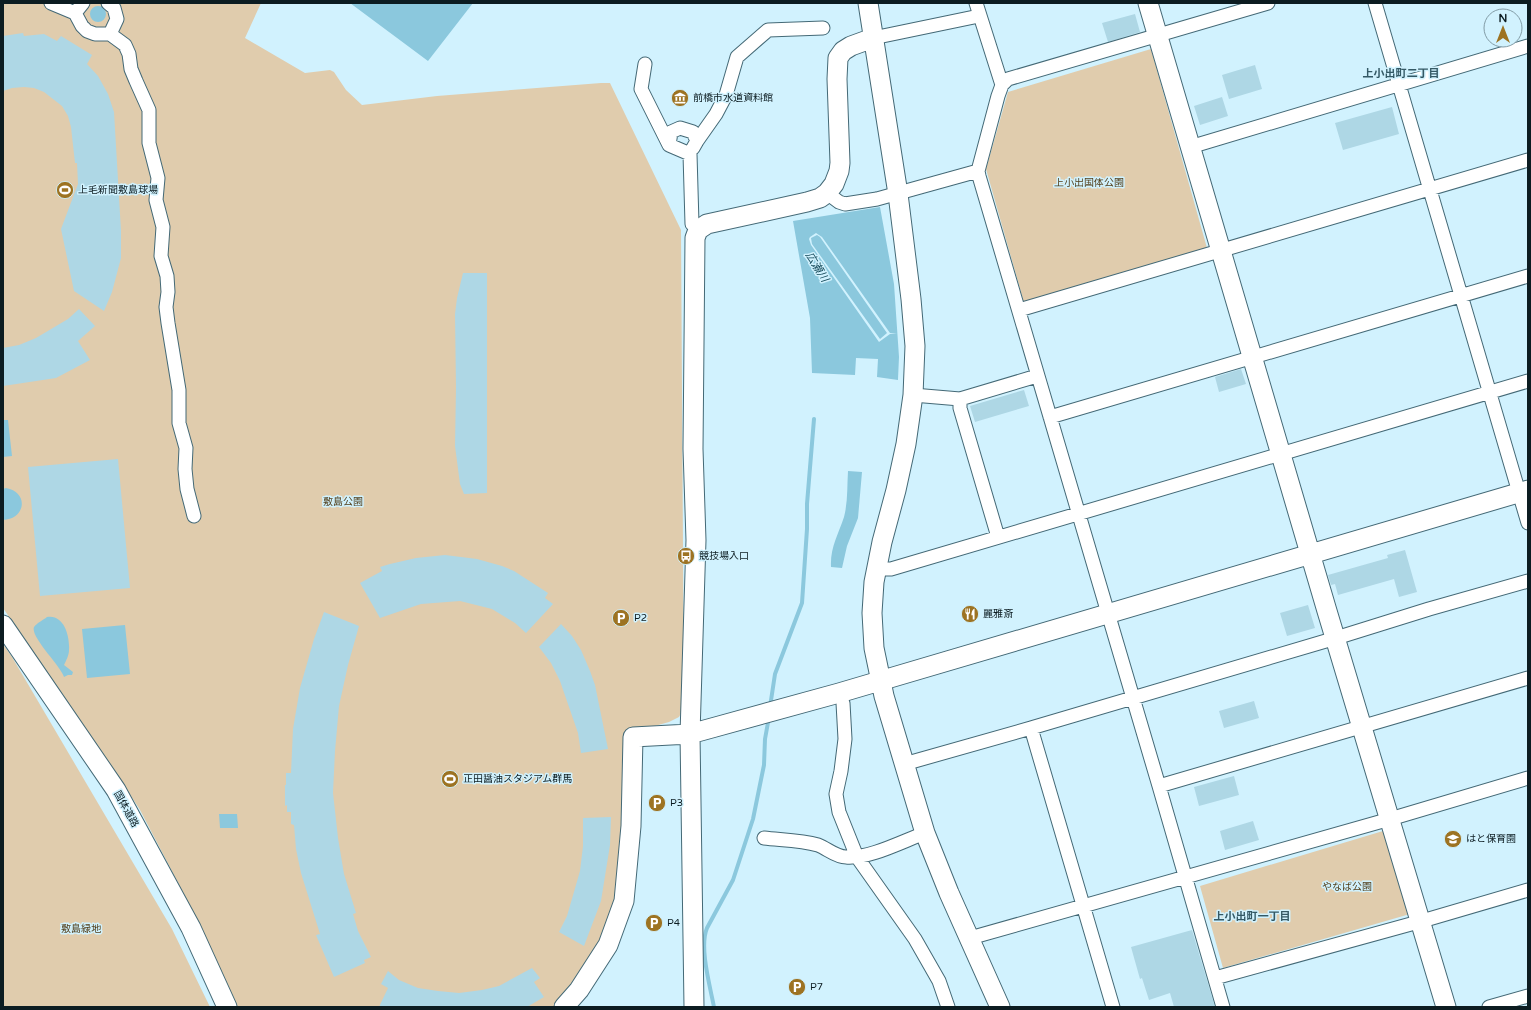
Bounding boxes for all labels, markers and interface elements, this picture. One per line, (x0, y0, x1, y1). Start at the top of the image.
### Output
north arrow (1483, 8, 1523, 48)
text: N (1499, 12, 1507, 25)
district label: 上小出町二丁目 (1363, 67, 1440, 80)
museum icon: 前橋市水道資料館 (670, 88, 690, 108)
place label: 前橋市水道資料館 (693, 92, 773, 104)
park label: 上小出国体公園 (1054, 177, 1124, 189)
sports icon: 上毛新聞敷島球場 (55, 180, 75, 200)
place label: 上毛新聞敷島球場 (78, 184, 158, 196)
water label: 広瀬川 (803, 250, 832, 285)
park label: 敷島公園 (323, 496, 363, 508)
bus stop icon: 競技場入口 (676, 546, 696, 566)
place label: 競技場入口 (699, 550, 749, 562)
restaurant icon: 麗雅斎 (960, 604, 980, 624)
parking icon: P2 (611, 608, 631, 628)
place label: 麗雅斎 (983, 608, 1013, 620)
place label: P2 (634, 612, 647, 624)
sports icon: 正田醤油スタジアム群馬 (440, 769, 460, 789)
place label: 正田醤油スタジアム群馬 (463, 773, 572, 785)
street label: 国体道路 (111, 789, 141, 829)
parking icon: P3 (647, 793, 667, 813)
place label: P3 (670, 797, 683, 809)
school or university icon: はと保育園 (1443, 829, 1463, 849)
place label: はと保育園 (1466, 833, 1516, 845)
park label: やなば公園 (1322, 881, 1372, 893)
district label: 上小出町一丁目 (1214, 910, 1291, 923)
parking icon: P4 (644, 913, 664, 933)
place label: P4 (667, 917, 680, 929)
park label: 敷島緑地 (61, 923, 102, 935)
parking icon: P7 (787, 977, 807, 997)
place label: P7 (810, 981, 823, 993)

